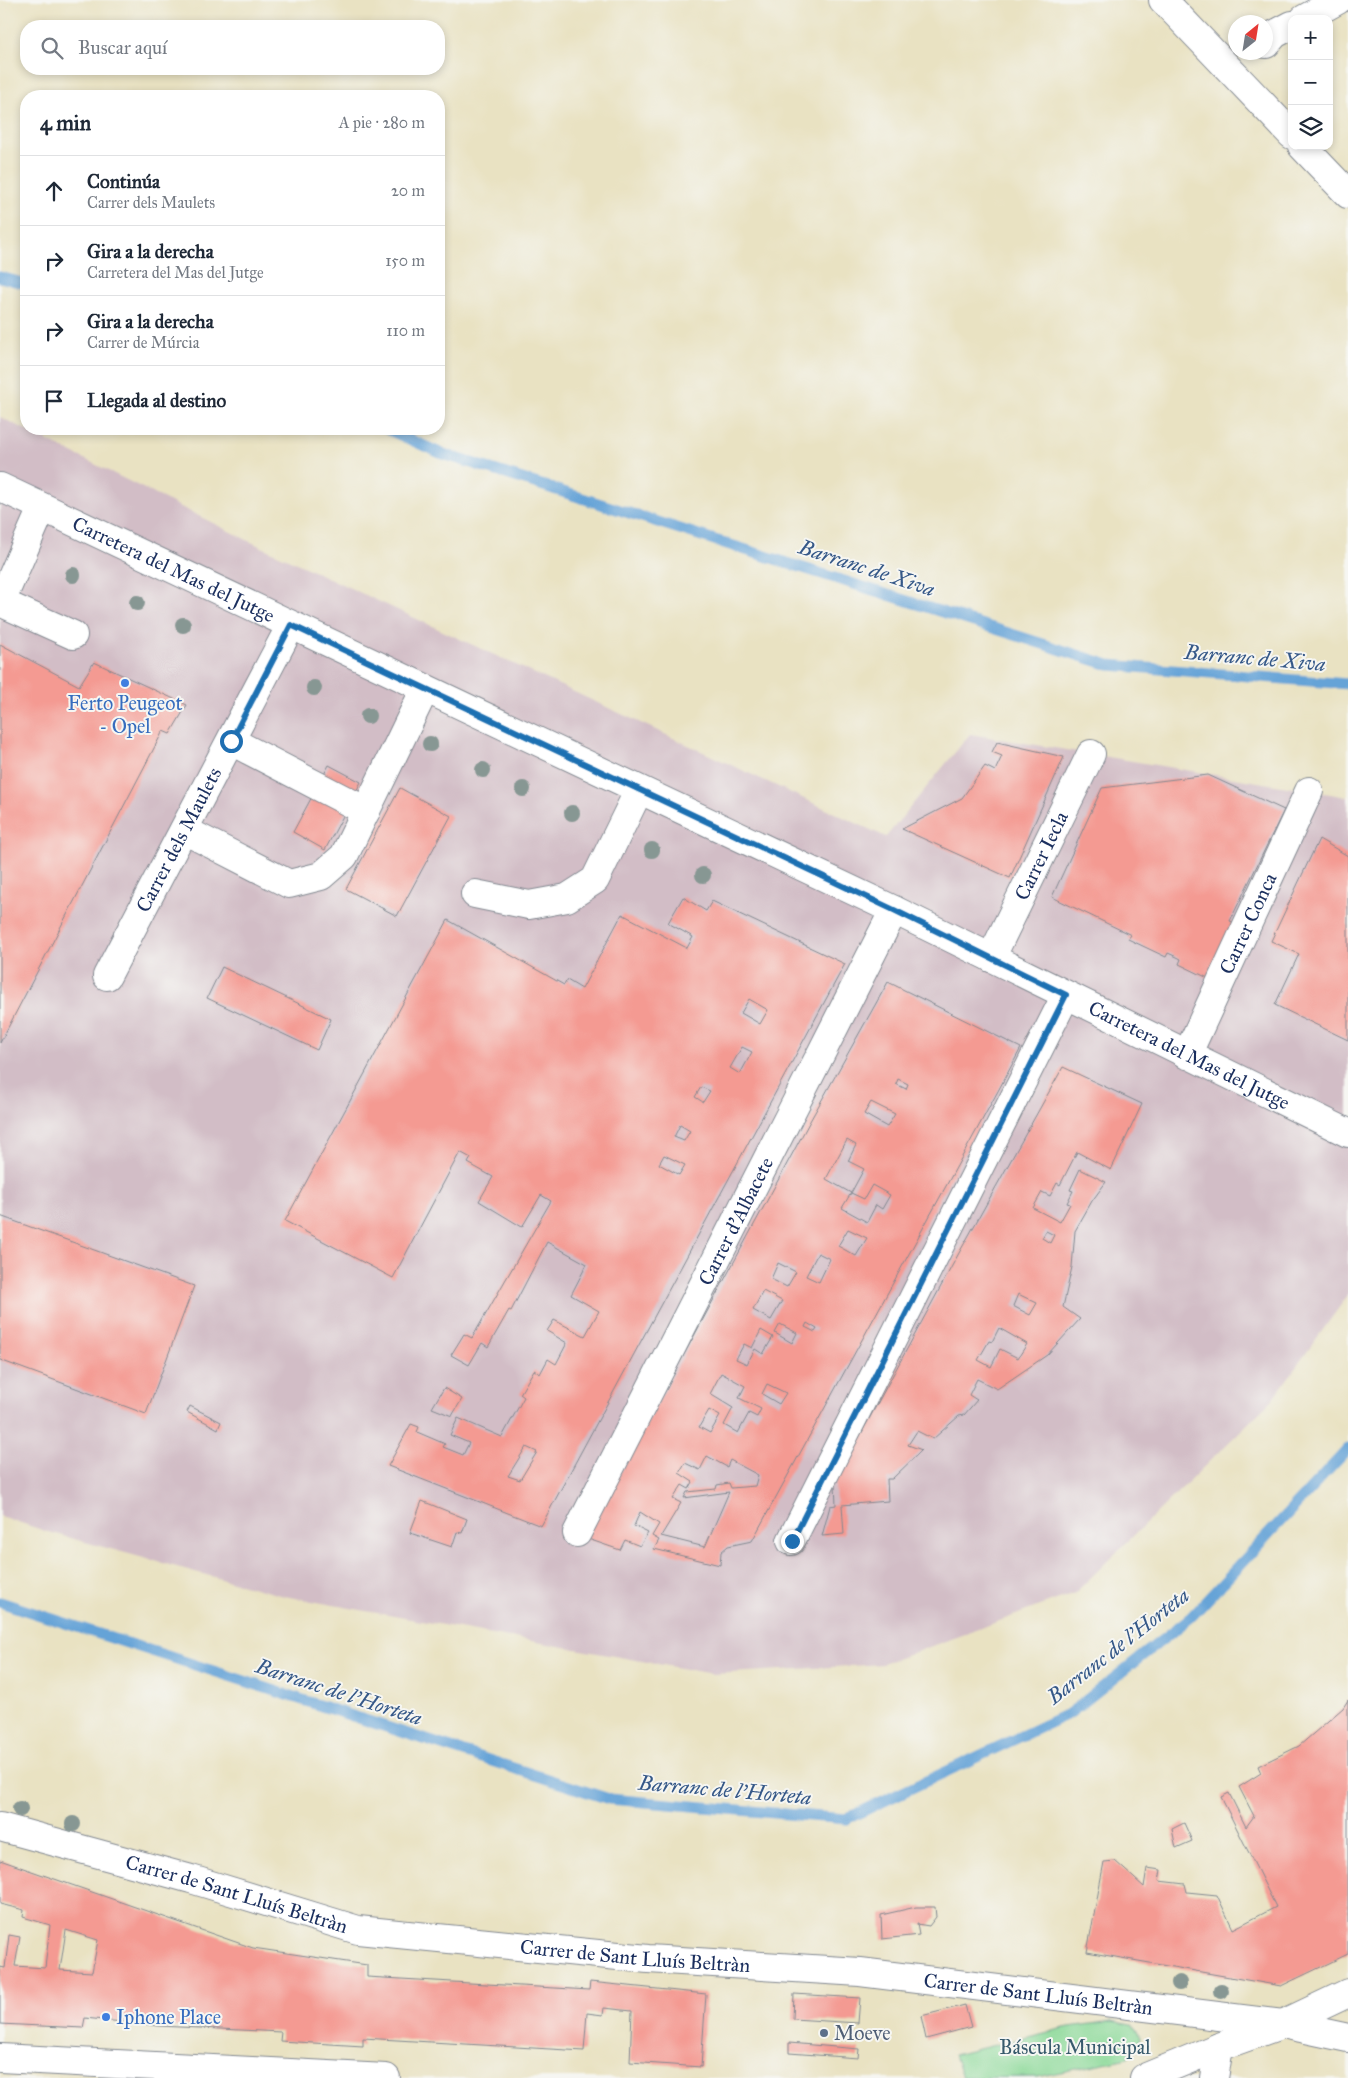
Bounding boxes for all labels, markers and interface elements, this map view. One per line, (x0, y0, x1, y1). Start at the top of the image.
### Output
north arrow (1228, 15, 1273, 60)
map controls (1288, 15, 1333, 150)
button: + (1288, 15, 1333, 60)
search box (20, 20, 445, 75)
icon: search (38, 34, 66, 62)
text: Buscar aquí (78, 36, 167, 59)
button: − (1288, 60, 1333, 105)
button: layers (1288, 105, 1333, 150)
text: 4 min (40, 110, 91, 136)
text: A pie · 280 m (339, 113, 425, 132)
text: Continúa (87, 170, 160, 193)
icon: ahead (40, 177, 68, 205)
text: 20 m (391, 181, 425, 200)
text: Carrer dels Maulets (87, 193, 215, 212)
text: Gira a la derecha (87, 240, 214, 263)
icon: right (40, 247, 68, 275)
text: 150 m (385, 251, 425, 270)
text: Carretera del Mas del Jutge (87, 263, 264, 282)
text: Gira a la derecha (87, 310, 214, 333)
icon: right (40, 317, 68, 345)
text: 110 m (386, 321, 425, 340)
text: Carrer de Múrcia (87, 333, 200, 352)
icon: arrive (40, 387, 68, 415)
text: Llegada al destino (87, 389, 226, 412)
street label: Carretera del Mas del Jutge (69, 511, 279, 627)
water label: Barranc de Xiva (795, 533, 938, 602)
water label: Barranc de Xiva (1182, 639, 1327, 677)
marker: Ferto Peugeot - Opel (119, 677, 131, 689)
place label: Ferto Peugeot - Opel (68, 691, 182, 738)
route start (220, 730, 243, 753)
street label: Carrer dels Maulets (131, 763, 226, 916)
street label: Carrer Iecla (1009, 807, 1073, 904)
street label: Carrer Conca (1214, 869, 1282, 978)
street label: Carretera del Mas del Jutge (1085, 996, 1294, 1115)
street label: Carrer d'Albacete (693, 1153, 778, 1289)
route end (781, 1530, 804, 1553)
water label: Barranc de l'Horteta (1041, 1582, 1194, 1710)
water label: Barranc de l'Horteta (252, 1653, 425, 1731)
water label: Barranc de l'Horteta (636, 1769, 813, 1811)
street label: Carrer de Sant Lluís Beltràn (123, 1850, 351, 1938)
street label: Carrer de Sant Lluís Beltràn (519, 1934, 751, 1977)
street label: Carrer de Sant Lluís Beltràn (922, 1968, 1154, 2020)
place label: Iphone Place (116, 2005, 221, 2029)
marker: Iphone Place (100, 2011, 112, 2023)
place label: Moeve (834, 2021, 891, 2045)
marker: Moeve (818, 2027, 830, 2039)
park label: Báscula Municipal (999, 2035, 1151, 2059)

